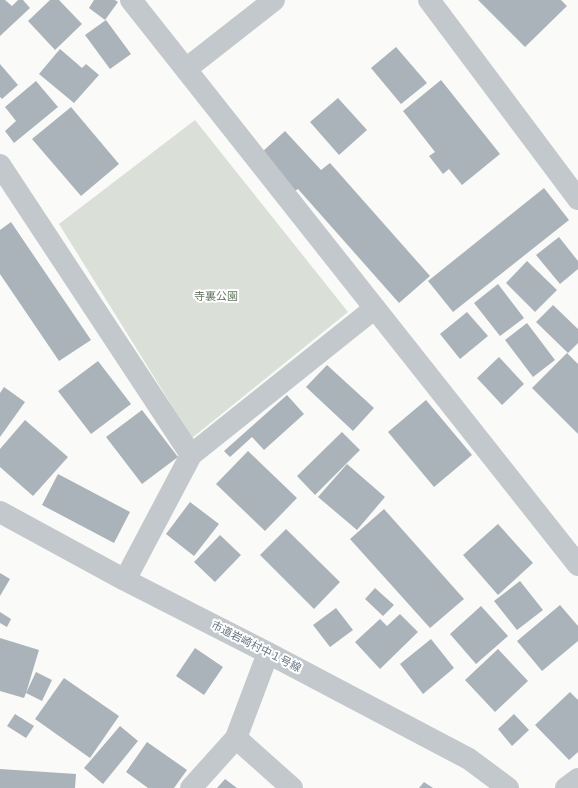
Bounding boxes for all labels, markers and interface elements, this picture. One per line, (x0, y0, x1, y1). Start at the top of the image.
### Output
park label: 寺裏公園 (194, 290, 238, 304)
street label: 市道岩崎村中１号線 (209, 619, 303, 675)

